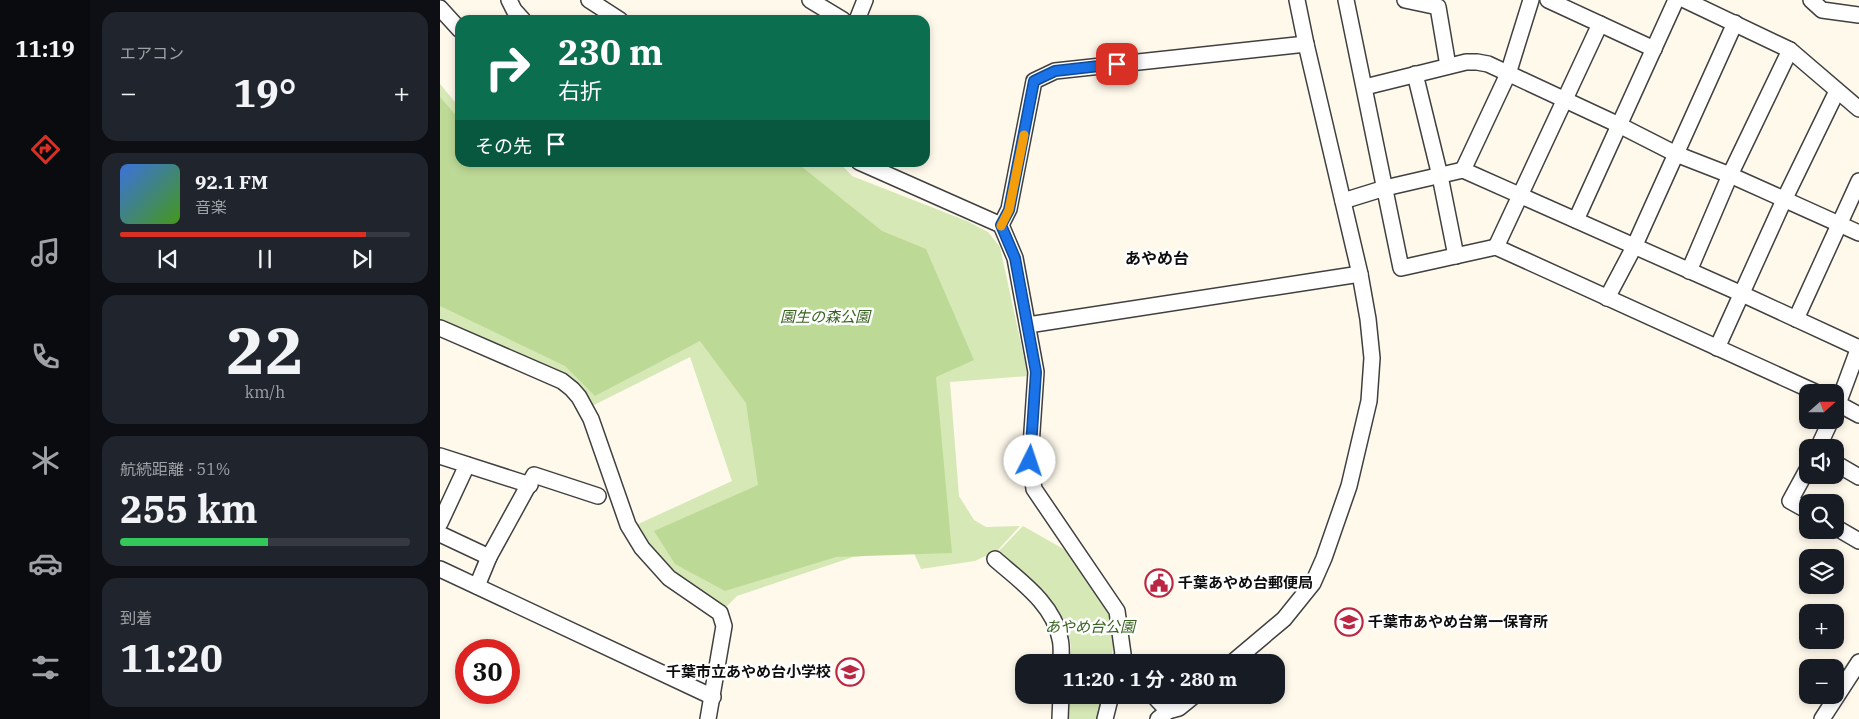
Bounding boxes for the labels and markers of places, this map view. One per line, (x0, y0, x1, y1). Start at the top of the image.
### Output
pin (1096, 43, 1138, 85)
public building icon: 千葉あやめ台郵便局 (1144, 568, 1174, 598)
place label: 千葉あやめ台郵便局 (1178, 573, 1313, 592)
school or university icon: 千葉市あやめ台第一保育所 (1334, 607, 1364, 637)
place label: 千葉市あやめ台第一保育所 (1368, 612, 1548, 631)
school or university icon: 千葉市立あやめ台小学校 (835, 657, 865, 687)
place label: 千葉市立あやめ台小学校 (666, 662, 831, 681)

